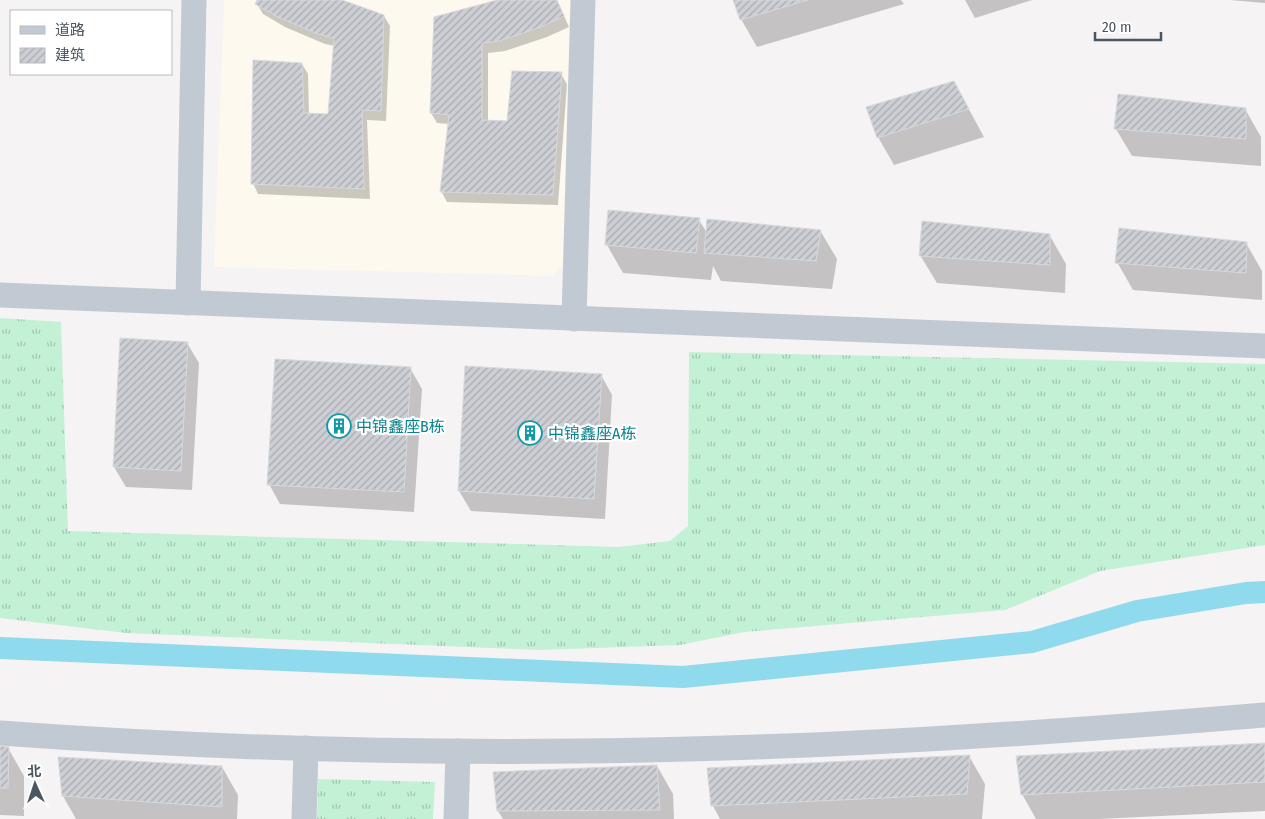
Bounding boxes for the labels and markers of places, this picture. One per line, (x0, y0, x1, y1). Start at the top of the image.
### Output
building icon: 中锦鑫座B栋 (326, 413, 352, 439)
place label: 中锦鑫座B栋 (356, 417, 445, 436)
building icon: 中锦鑫座A栋 (517, 420, 543, 446)
place label: 中锦鑫座A栋 (548, 424, 636, 443)

